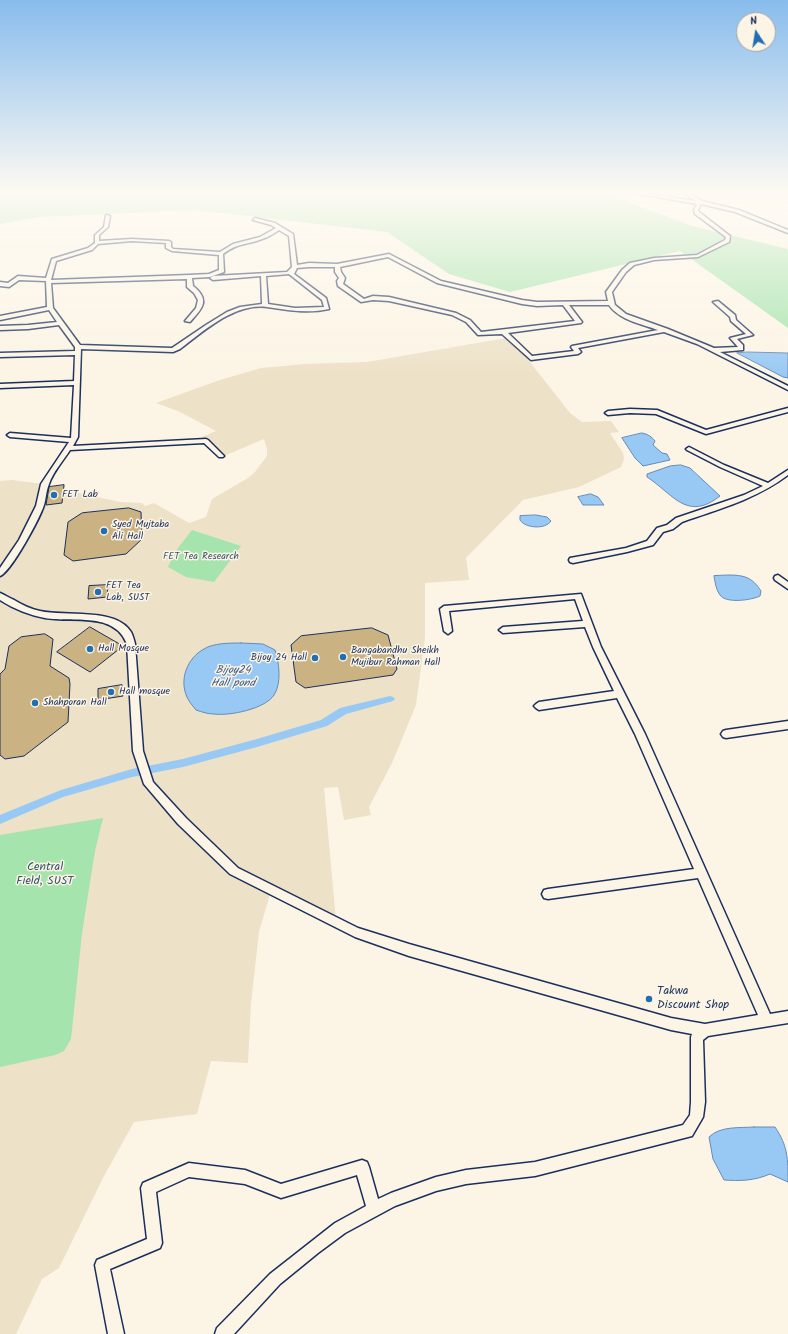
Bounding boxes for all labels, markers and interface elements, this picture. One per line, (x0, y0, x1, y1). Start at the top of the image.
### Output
north arrow (736, 12, 776, 52)
text: N (748, 12, 759, 31)
place label: FET Lab (62, 489, 98, 501)
marker: FET Lab (49, 490, 59, 500)
place label: Syed Mujtaba Ali Hall (112, 519, 169, 542)
marker: Syed Mujtaba Ali Hall (99, 526, 109, 536)
park label: FET Tea Research (163, 551, 239, 563)
place label: FET Tea Lab, SUST (106, 580, 150, 604)
marker: FET Tea Lab, SUST (93, 587, 103, 597)
place label: Hall Mosque (98, 643, 149, 655)
marker: Hall Mosque (85, 644, 95, 654)
place label: Bangabandhu Sheikh Mujibur Rahman Hall (351, 645, 440, 668)
place label: Bijoy 24 Hall (251, 652, 307, 664)
marker: Bangabandhu Sheikh Mujibur Rahman Hall (338, 652, 348, 662)
marker: Bijoy 24 Hall (310, 653, 320, 663)
water label: Bijoy24 Hall pond (211, 664, 255, 690)
place label: Hall mosque (119, 686, 170, 698)
marker: Hall mosque (106, 687, 116, 697)
place label: Shahporan Hall (43, 697, 107, 709)
marker: Shahporan Hall (30, 698, 40, 708)
park label: Central Field, SUST (16, 861, 74, 889)
place label: Takwa Discount Shop (657, 985, 729, 1013)
marker: Takwa Discount Shop (644, 994, 654, 1004)

